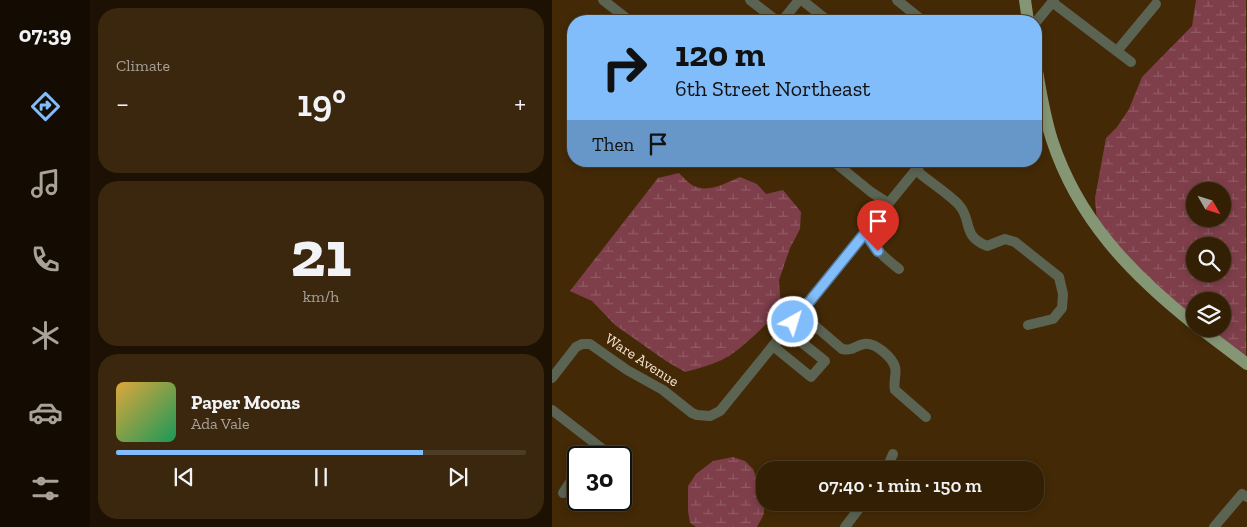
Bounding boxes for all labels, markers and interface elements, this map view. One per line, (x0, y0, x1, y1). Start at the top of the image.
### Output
text: 07:39 (19, 21, 71, 48)
text: 120 m (675, 33, 765, 75)
icon: right (592, 35, 657, 100)
text: Climate (116, 56, 170, 75)
text: 6th Street Northeast (675, 75, 870, 102)
text: 19° (297, 80, 346, 126)
text: − (116, 87, 129, 120)
text: + (514, 87, 526, 120)
icon: directions (28, 89, 63, 124)
icon: arrive (644, 130, 672, 158)
text: Then (592, 133, 634, 156)
icon: music (28, 166, 63, 201)
north arrow (1186, 182, 1231, 228)
map controls (1186, 182, 1231, 337)
pin (857, 200, 899, 251)
icon: arrive (864, 207, 892, 235)
text: 21 (290, 215, 352, 293)
button: search (1186, 237, 1231, 282)
icon: phone (28, 242, 63, 277)
text: km/h (303, 287, 339, 306)
button: layers (1186, 292, 1231, 337)
position arrow (766, 295, 818, 347)
icon: climate (28, 318, 63, 353)
street label: Ware Avenue (602, 329, 682, 391)
text: Paper Moons (191, 391, 300, 414)
icon: car (28, 395, 63, 430)
text: Ada Vale (191, 414, 250, 433)
speed limit sign: 30 (567, 446, 632, 511)
icon: previous (170, 463, 198, 491)
icon: pause (307, 463, 335, 491)
icon: next (444, 463, 472, 491)
icon: filters (28, 471, 63, 506)
text: 07:40 · 1 min · 150 m (818, 474, 982, 497)

